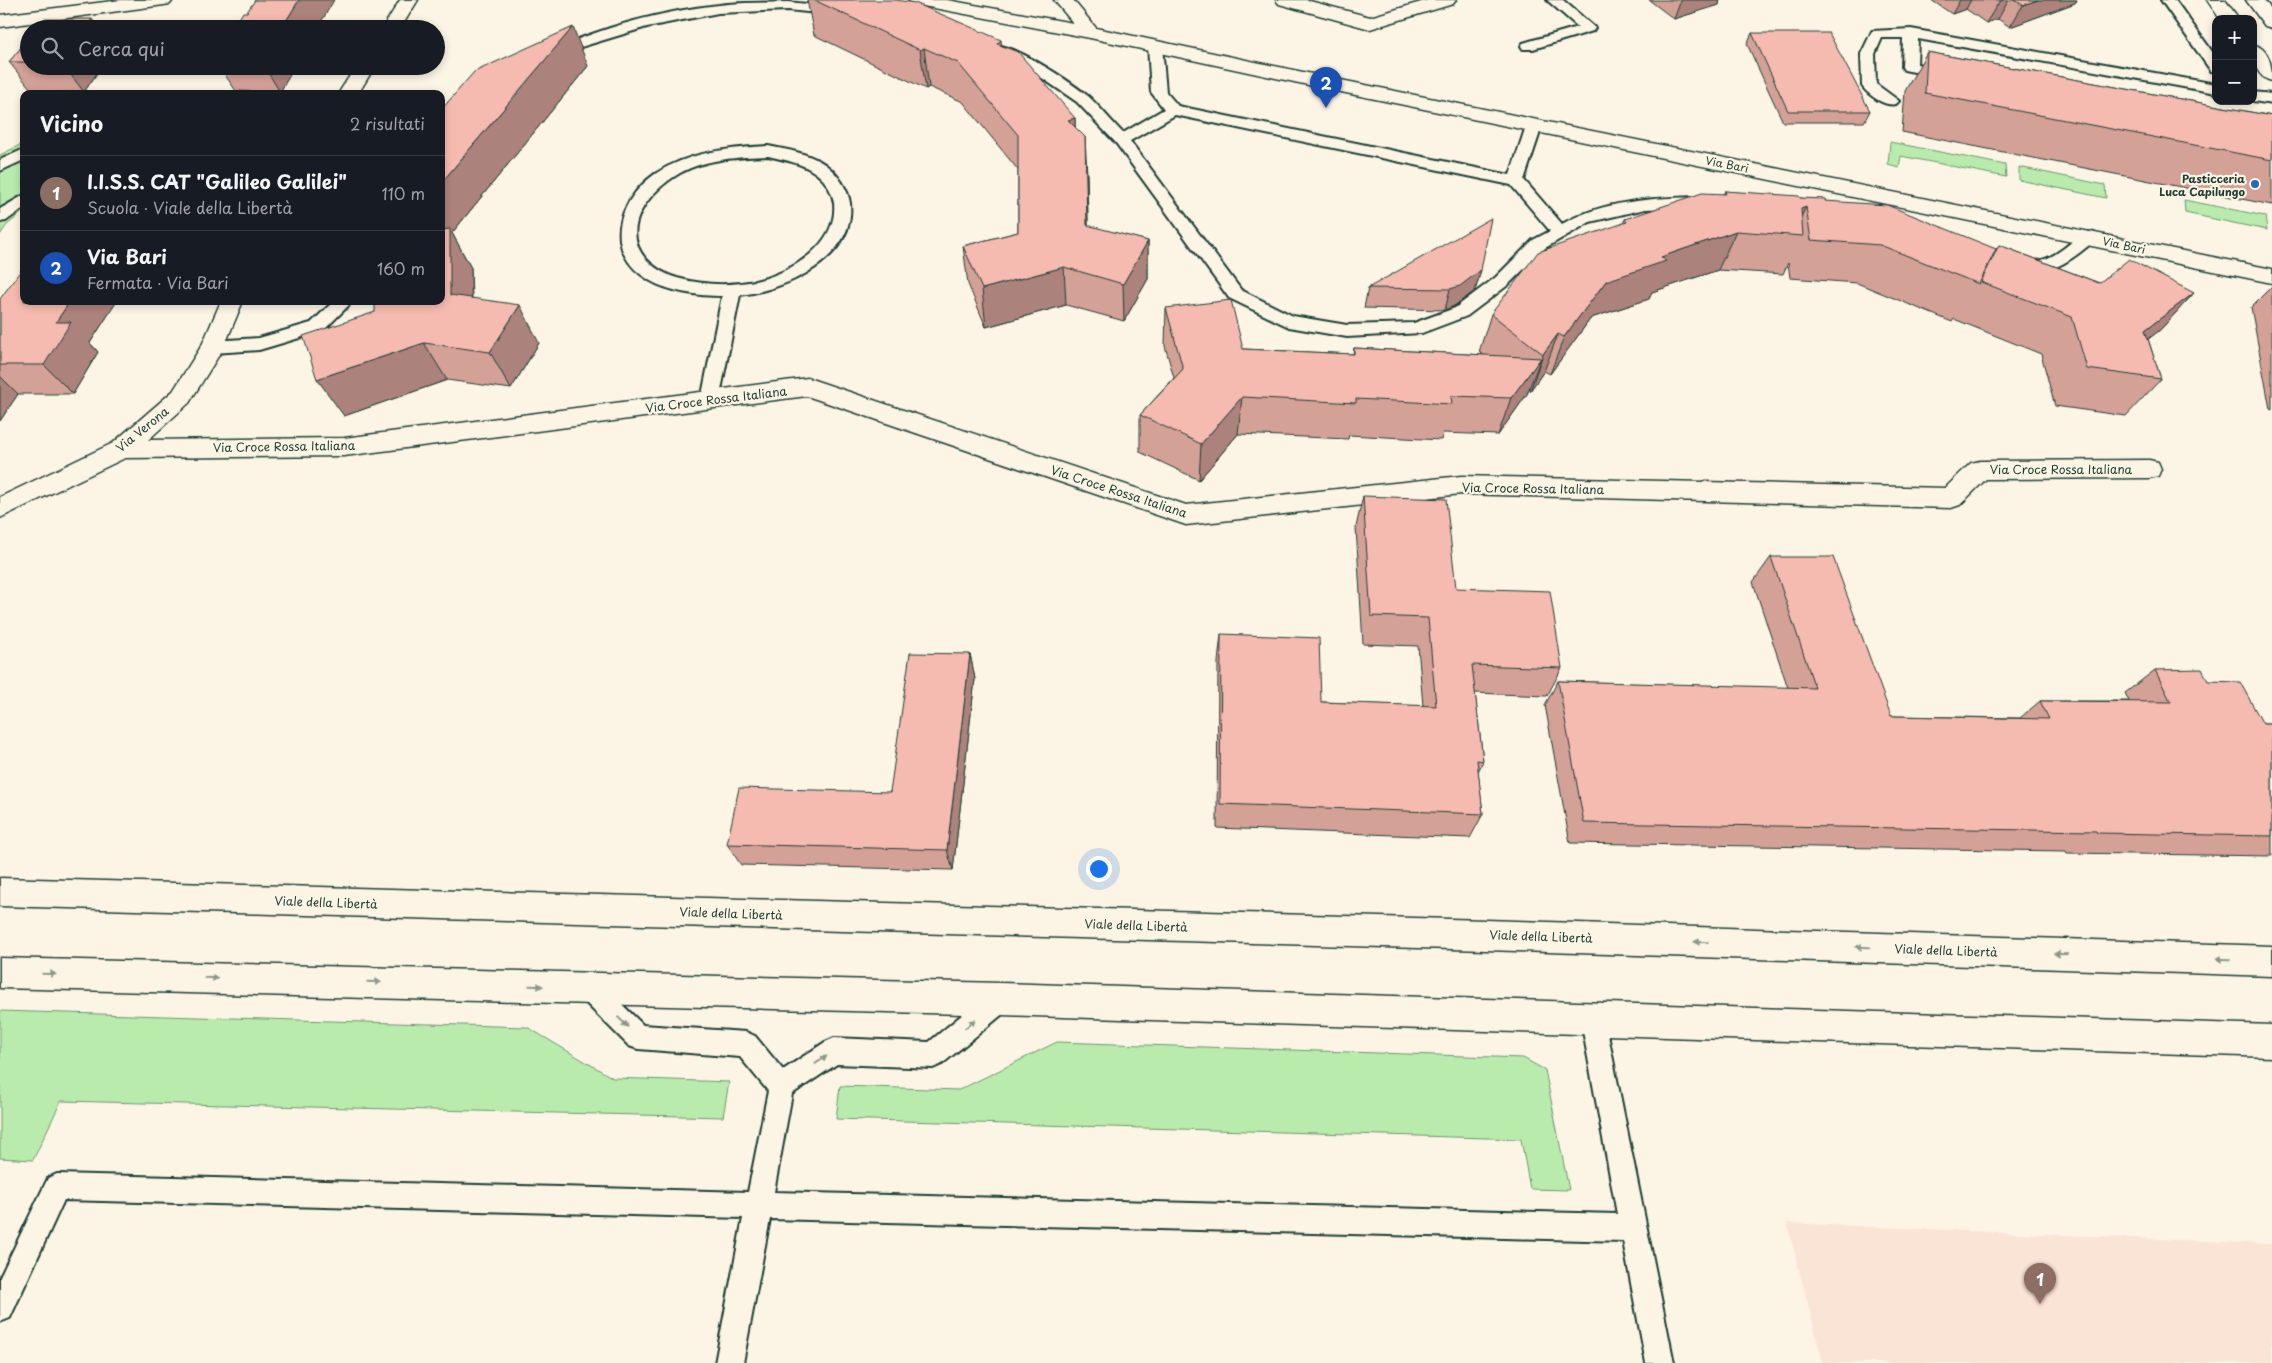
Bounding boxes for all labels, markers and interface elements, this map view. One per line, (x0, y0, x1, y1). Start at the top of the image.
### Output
map controls (2212, 15, 2257, 105)
button: + (2212, 15, 2257, 60)
search box (20, 20, 445, 75)
icon: search (38, 34, 66, 62)
text: Cerca qui (78, 34, 165, 62)
button: − (2212, 60, 2257, 105)
pin: 2 (1310, 67, 1342, 108)
text: Vicino (40, 107, 103, 139)
text: 2 risultati (350, 111, 425, 135)
street label: Via Bari (1704, 152, 1750, 176)
text: I.I.S.S. CAT "Galileo Galilei" (87, 167, 347, 195)
place label: Pasticceria Luca Capilungo (2159, 170, 2245, 200)
marker: Pasticceria Luca Capilungo (2249, 178, 2261, 190)
text: 1 (52, 181, 60, 205)
text: 110 m (382, 181, 425, 205)
text: Scuola · Viale della Libertà (87, 195, 293, 219)
street label: Via Bari (2101, 232, 2147, 258)
text: Via Bari (87, 242, 167, 270)
text: 2 (50, 256, 62, 280)
text: 160 m (377, 256, 425, 280)
text: Fermata · Via Bari (87, 270, 229, 294)
street label: Via Croce Rossa Italiana (644, 381, 788, 417)
street label: Via Verona (112, 402, 173, 456)
street label: Via Croce Rossa Italiana (213, 436, 356, 456)
street label: Via Croce Rossa Italiana (1049, 460, 1190, 522)
street label: Via Croce Rossa Italiana (1990, 460, 2133, 478)
street label: Via Croce Rossa Italiana (1462, 478, 1605, 498)
your location (1086, 856, 1112, 882)
street label: Viale della Libertà (274, 891, 379, 913)
street label: Viale della Libertà (679, 902, 784, 924)
street label: Viale della Libertà (1084, 914, 1189, 936)
street label: Viale della Libertà (1489, 925, 1594, 947)
one-way arrow (1693, 938, 1709, 946)
street label: Viale della Libertà (1894, 939, 1999, 961)
one-way arrow (1855, 943, 1871, 951)
one-way arrow (2053, 950, 2069, 958)
one-way arrow (2215, 955, 2231, 963)
one-way arrow (41, 971, 57, 979)
one-way arrow (203, 975, 219, 983)
one-way arrow (366, 979, 382, 987)
one-way arrow (528, 983, 544, 991)
one-way arrow (616, 1016, 628, 1028)
one-way arrow (963, 1019, 976, 1030)
one-way arrow (815, 1055, 828, 1065)
pin: 1 (2024, 1263, 2056, 1304)

